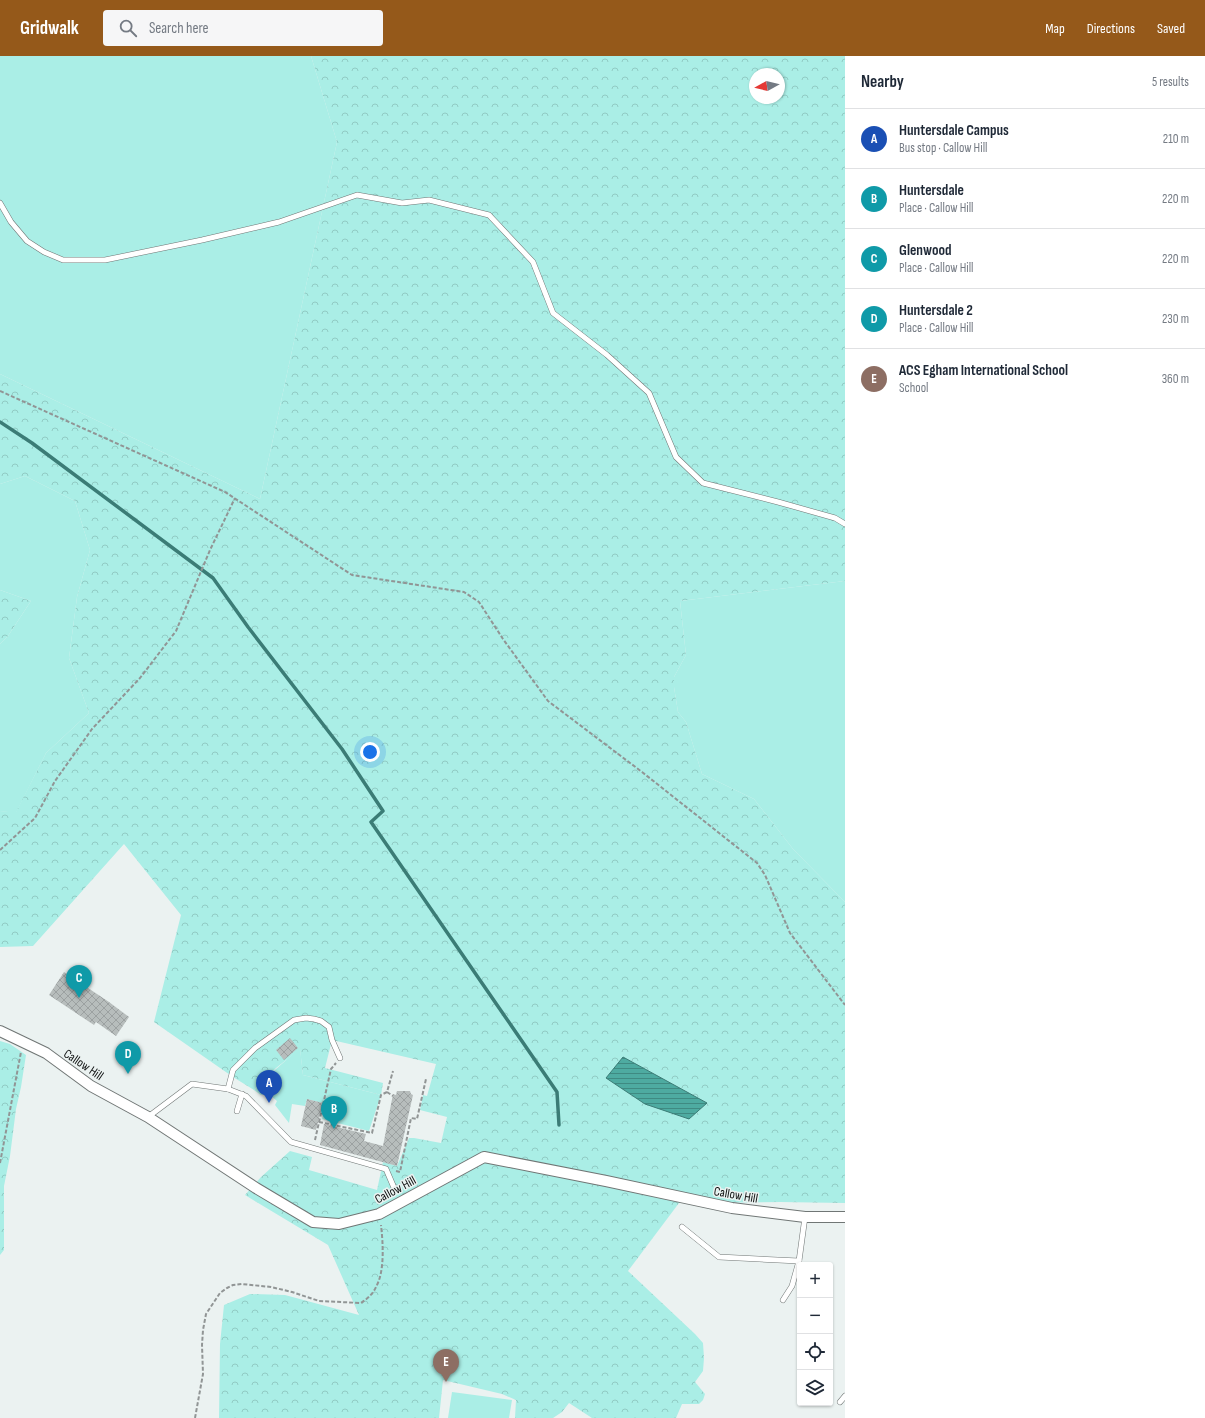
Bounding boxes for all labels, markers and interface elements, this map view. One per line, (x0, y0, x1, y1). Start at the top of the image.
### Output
search box (103, 10, 383, 46)
text: Gridwalk (20, 17, 79, 40)
icon: search (117, 17, 139, 39)
text: Search here (149, 19, 209, 38)
text: Map (1045, 20, 1065, 37)
text: Directions (1087, 20, 1135, 37)
text: Saved (1157, 20, 1185, 37)
north arrow (749, 68, 785, 104)
text: Nearby (861, 72, 904, 92)
text: 5 results (1152, 74, 1189, 90)
text: Huntersdale Campus (899, 121, 1009, 140)
text: A (871, 131, 877, 147)
text: 210 m (1163, 131, 1189, 147)
text: Bus stop · Callow Hill (899, 140, 987, 156)
text: Huntersdale (899, 181, 964, 200)
text: B (871, 191, 877, 207)
text: 220 m (1162, 191, 1189, 207)
text: Place · Callow Hill (899, 200, 974, 216)
text: Glenwood (899, 241, 952, 260)
text: C (871, 251, 877, 267)
text: 220 m (1162, 251, 1189, 267)
text: Place · Callow Hill (899, 260, 974, 276)
text: Huntersdale 2 (899, 301, 973, 320)
text: D (871, 311, 877, 327)
text: 230 m (1162, 311, 1189, 327)
text: Place · Callow Hill (899, 320, 974, 336)
text: ACS Egham International School (899, 361, 1068, 380)
text: E (871, 371, 877, 387)
text: 360 m (1162, 371, 1189, 387)
text: School (899, 380, 929, 396)
your location (360, 742, 380, 762)
pin: C (66, 965, 92, 998)
pin: D (115, 1041, 141, 1074)
street label: Callow Hill (61, 1046, 106, 1084)
pin: A (256, 1070, 282, 1103)
pin: B (321, 1096, 347, 1129)
street label: Callow Hill (372, 1172, 419, 1207)
street label: Callow Hill (713, 1183, 759, 1207)
map controls (797, 1262, 833, 1406)
button: + (797, 1262, 833, 1298)
button: − (797, 1298, 833, 1334)
button: locate (797, 1334, 833, 1370)
pin: E (433, 1349, 459, 1382)
button: layers (797, 1370, 833, 1406)

